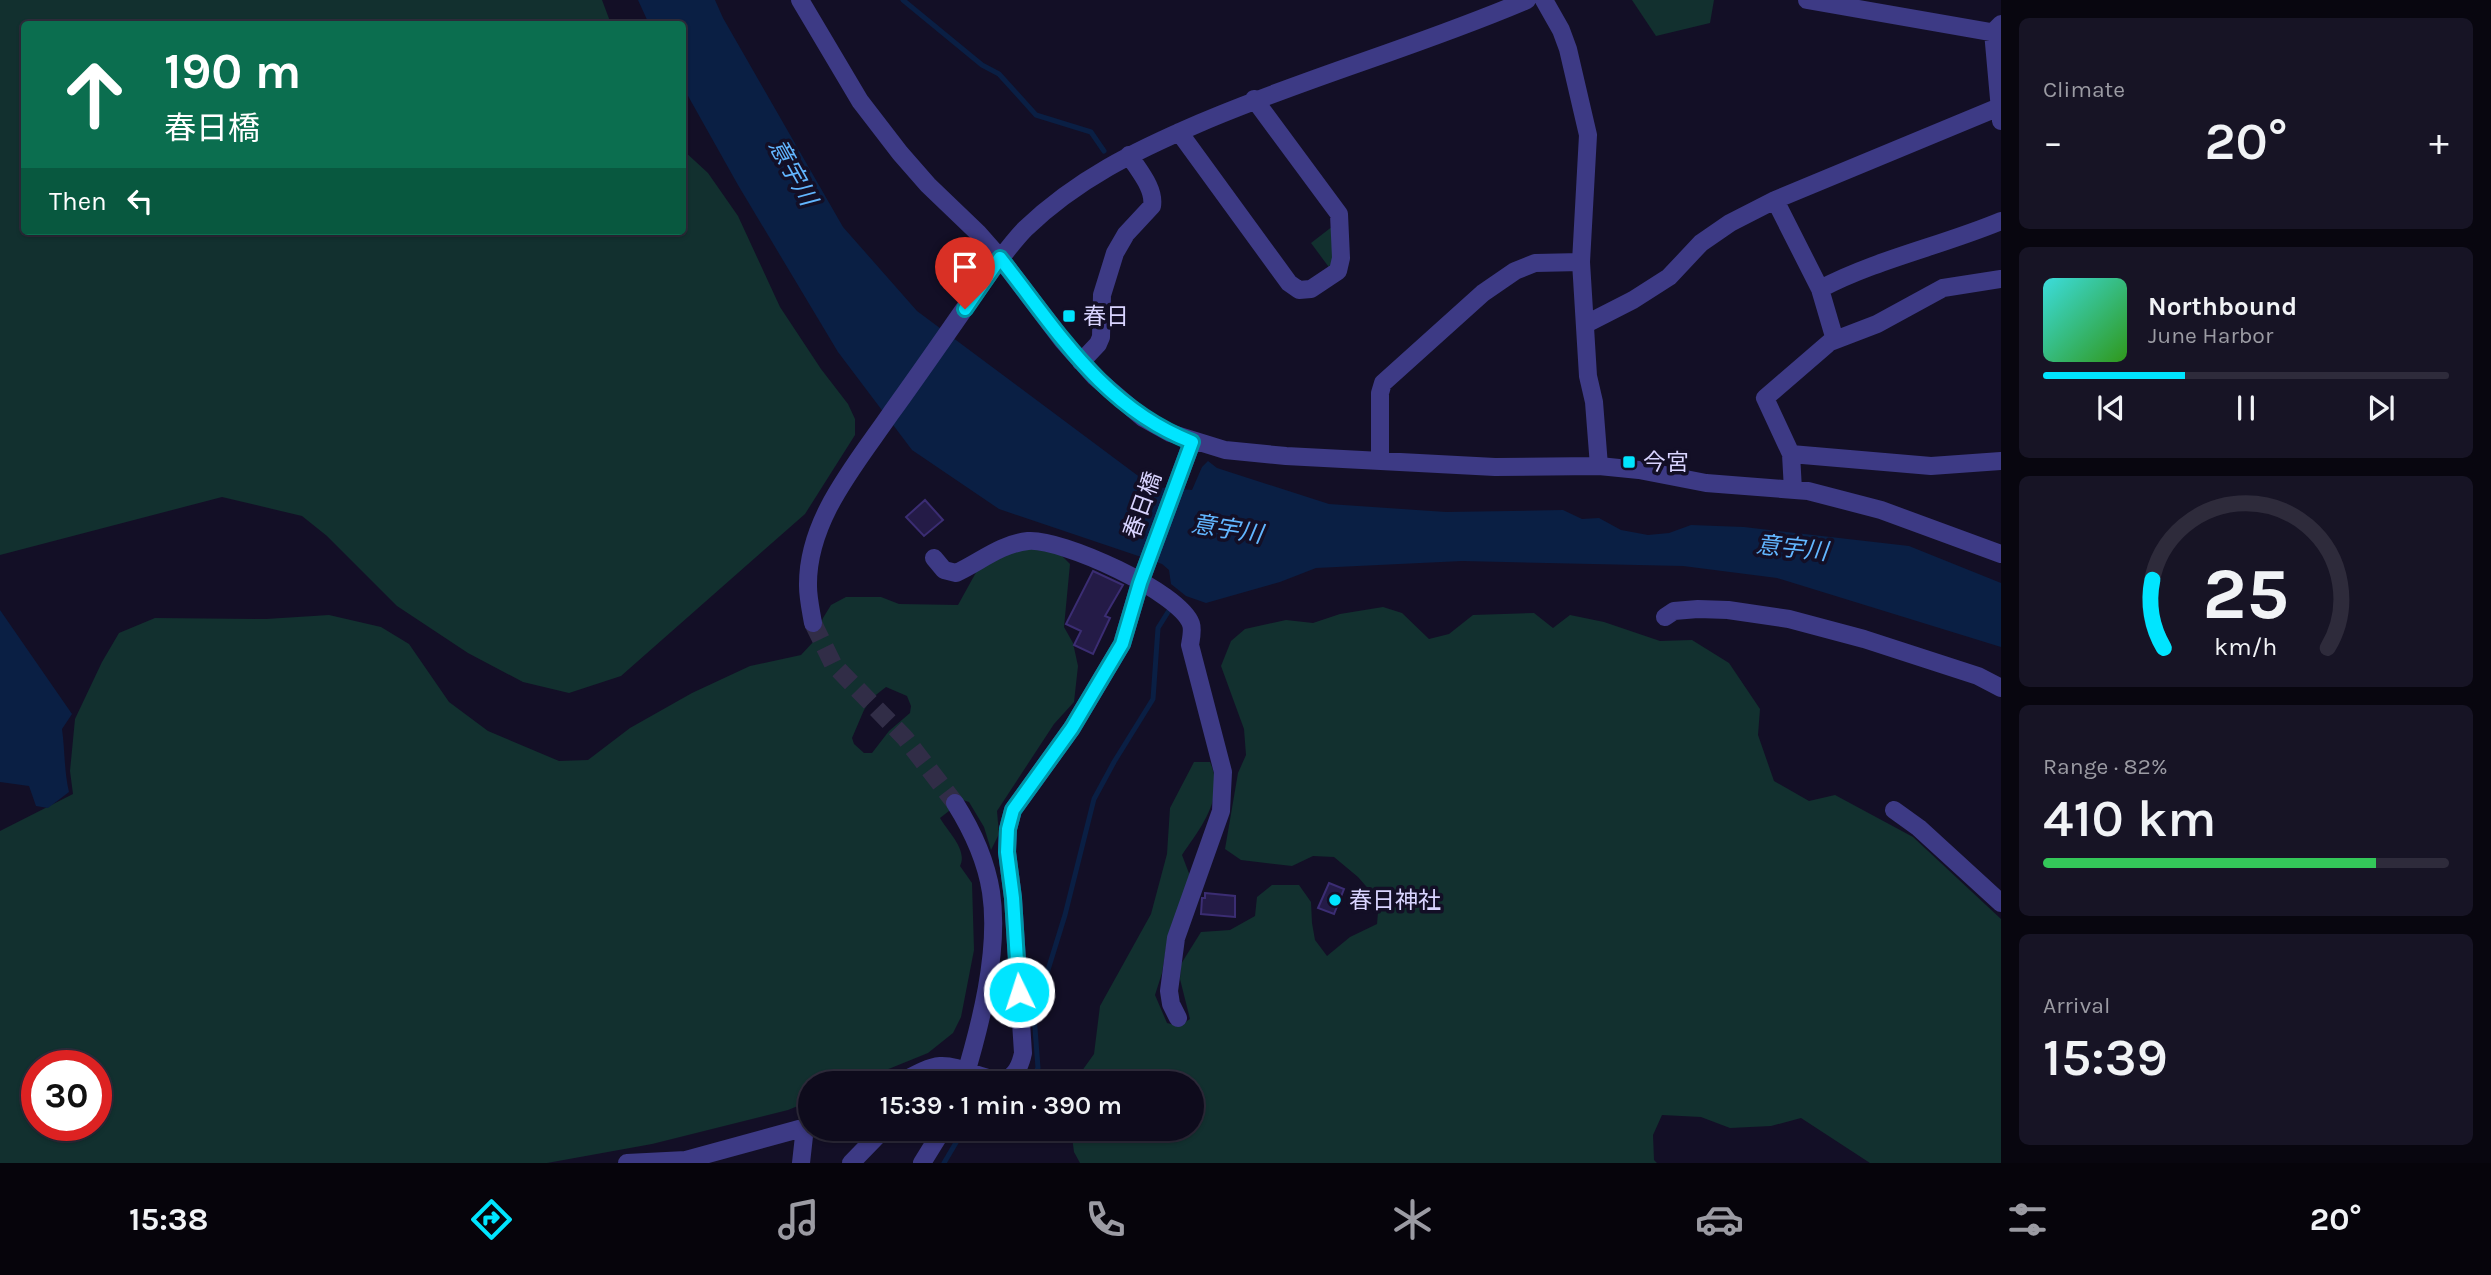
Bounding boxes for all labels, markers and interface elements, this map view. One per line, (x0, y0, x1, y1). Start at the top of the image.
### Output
text: 190 m (164, 43, 301, 100)
icon: ahead (49, 49, 140, 140)
text: Climate (2043, 76, 2125, 103)
text: 春日橋 (164, 110, 260, 147)
text: 20° (2205, 111, 2287, 172)
text: − (2043, 120, 2063, 165)
text: + (2429, 120, 2449, 165)
water label: 意宇川 (763, 134, 824, 213)
icon: left (121, 182, 159, 220)
text: Then (49, 186, 107, 217)
pin (935, 237, 995, 309)
icon: arrive (946, 248, 984, 286)
text: Northbound (2148, 291, 2297, 322)
place label: 春日 (1083, 303, 1129, 330)
marker: 春日 (1061, 308, 1077, 324)
text: June Harbor (2148, 322, 2273, 349)
icon: previous (2092, 389, 2130, 427)
icon: pause (2227, 389, 2265, 427)
icon: next (2362, 389, 2400, 427)
place label: 今宮 (1643, 449, 1689, 476)
marker: 今宮 (1621, 454, 1637, 470)
street label: 春日橋 (1118, 468, 1167, 542)
water label: 意宇川 (1189, 510, 1268, 549)
water label: 意宇川 (1755, 530, 1832, 566)
text: 25 (2203, 551, 2289, 636)
text: km/h (2214, 631, 2278, 660)
text: Range · 82% (2043, 753, 2168, 780)
text: 410 km (2043, 788, 2216, 849)
place label: 春日神社 (1349, 887, 1441, 914)
marker: 春日神社 (1327, 892, 1343, 908)
position arrow (982, 955, 1056, 1029)
text: Arrival (2043, 992, 2110, 1019)
text: 15:39 (2043, 1027, 2168, 1088)
speed limit sign: 30 (21, 1050, 112, 1141)
text: 15:39 · 1 min · 390 m (880, 1090, 1122, 1121)
icon: directions (467, 1195, 516, 1244)
icon: music (774, 1195, 823, 1244)
icon: phone (1081, 1195, 1130, 1244)
icon: climate (1388, 1195, 1437, 1244)
icon: car (1695, 1195, 1744, 1244)
icon: filters (2003, 1195, 2052, 1244)
text: 15:38 (129, 1201, 208, 1238)
text: 20° (2310, 1201, 2362, 1238)

